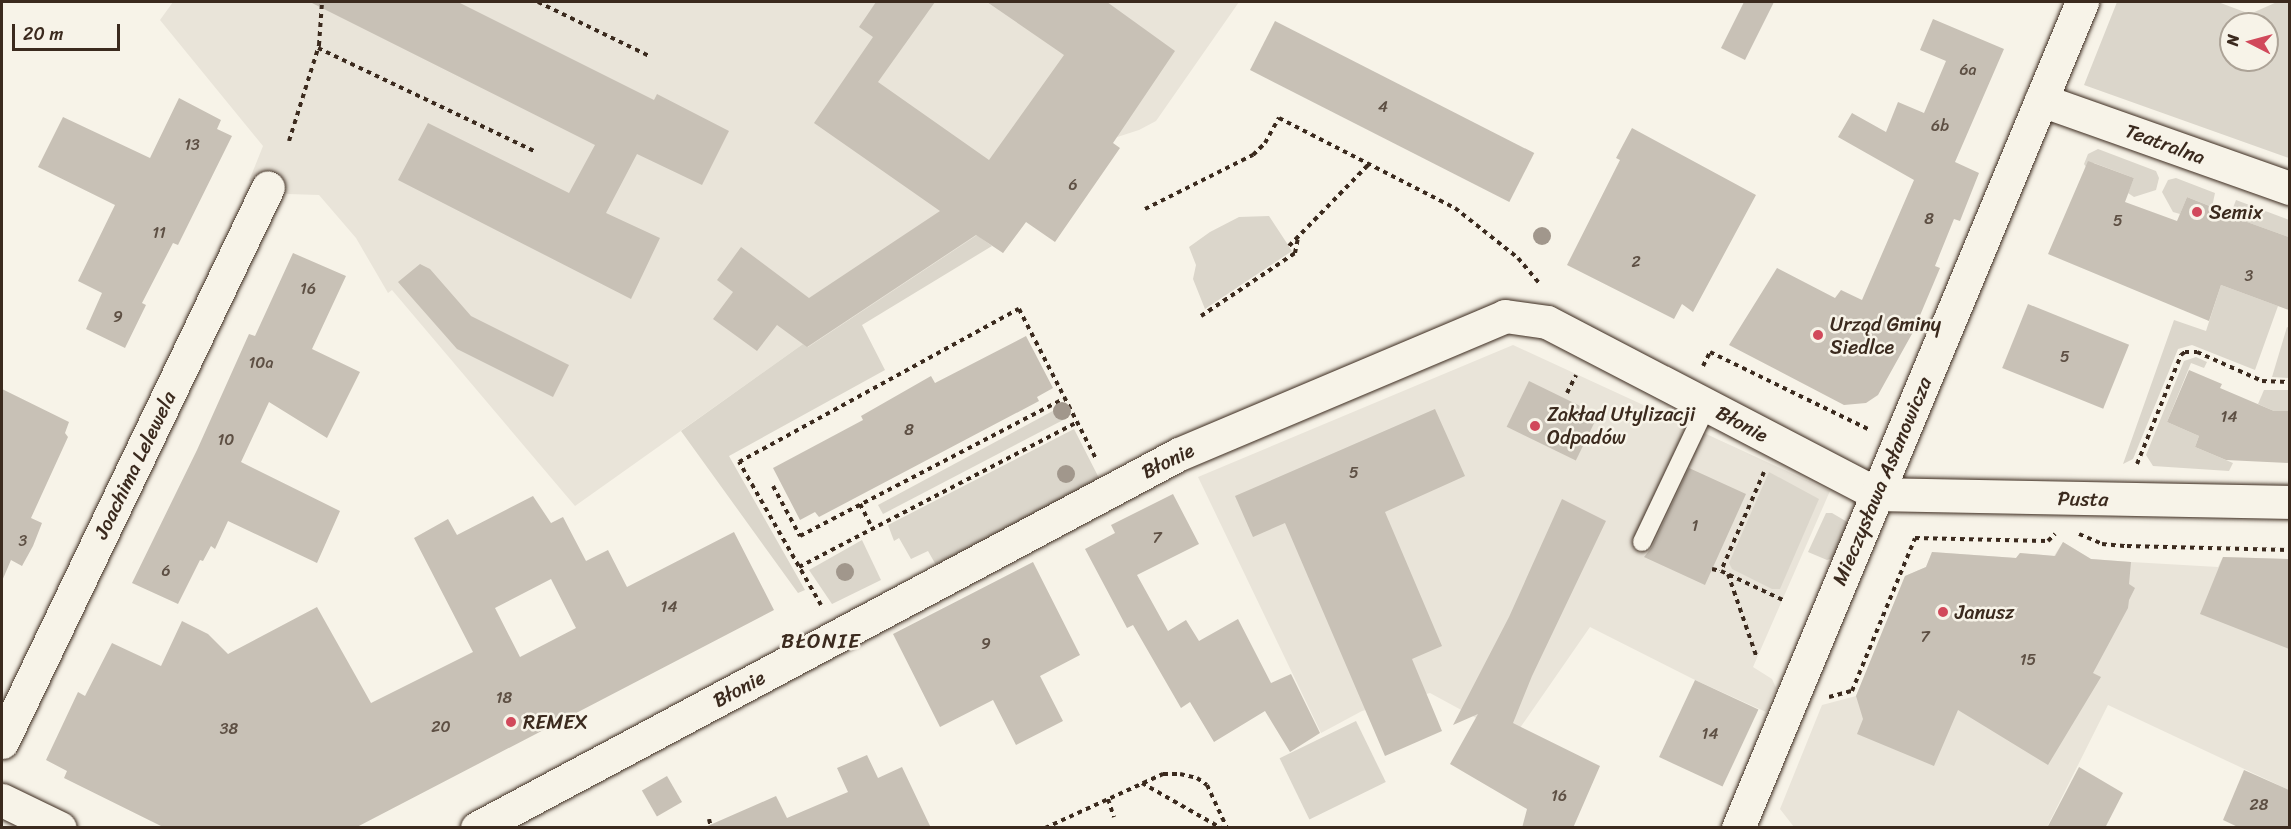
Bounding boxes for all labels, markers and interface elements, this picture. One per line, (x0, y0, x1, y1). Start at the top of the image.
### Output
scale bar (15, 12, 123, 50)
north arrow (2219, 12, 2279, 72)
text: 20 m (23, 18, 63, 50)
text: N (2218, 33, 2248, 47)
house number: 6a (1959, 60, 1977, 80)
house number: 4 (1378, 97, 1388, 117)
house number: 6b (1931, 116, 1949, 136)
street label: Teatralna (2122, 119, 2208, 169)
house number: 13 (184, 135, 200, 155)
house number: 6 (1068, 175, 1078, 195)
place label: Semix (2209, 200, 2263, 224)
marker: Semix (2190, 205, 2204, 219)
house number: 8 (1924, 209, 1934, 229)
house number: 5 (2113, 211, 2123, 231)
house number: 11 (152, 223, 166, 243)
house number: 2 (1631, 252, 1641, 272)
house number: 3 (2245, 266, 2253, 286)
house number: 16 (300, 279, 316, 299)
house number: 9 (113, 307, 123, 327)
place label: Urząd Gminy Siedlce (1830, 312, 1941, 359)
marker: Urząd Gminy Siedlce (1811, 328, 1825, 342)
house number: 5 (2060, 347, 2070, 367)
house number: 10a (248, 353, 274, 373)
street label: Mieczysława Asłanowicza (1827, 373, 1937, 589)
street label: Joachima Lelewela (89, 387, 181, 543)
street label: Błonie (1712, 400, 1772, 448)
place label: Zakład Utylizacji Odpadów (1547, 402, 1695, 449)
house number: 14 (2221, 407, 2237, 427)
marker: Zakład Utylizacji Odpadów (1528, 419, 1542, 433)
house number: 8 (904, 420, 914, 440)
house number: 10 (218, 430, 234, 450)
street label: Błonie (1138, 438, 1198, 484)
house number: 5 (1349, 463, 1359, 483)
street label: Pusta (2057, 487, 2109, 511)
house number: 1 (1692, 516, 1698, 536)
house number: 7 (1152, 528, 1162, 548)
house number: 3 (19, 531, 27, 551)
house number: 6 (161, 561, 171, 581)
house number: 14 (661, 597, 677, 617)
place label: Janusz (1955, 600, 2015, 624)
marker: Janusz (1936, 605, 1950, 619)
house number: 7 (1920, 627, 1930, 647)
district label: BŁONIE (782, 628, 860, 654)
house number: 9 (981, 634, 991, 654)
house number: 15 (2020, 650, 2036, 670)
street label: Błonie (709, 665, 769, 713)
house number: 18 (496, 688, 512, 708)
place label: REMEX (523, 710, 588, 734)
marker: REMEX (504, 715, 518, 729)
house number: 20 (431, 717, 451, 737)
house number: 38 (220, 719, 238, 739)
house number: 14 (1702, 724, 1718, 744)
house number: 16 (1551, 786, 1567, 806)
house number: 28 (2250, 795, 2268, 815)

